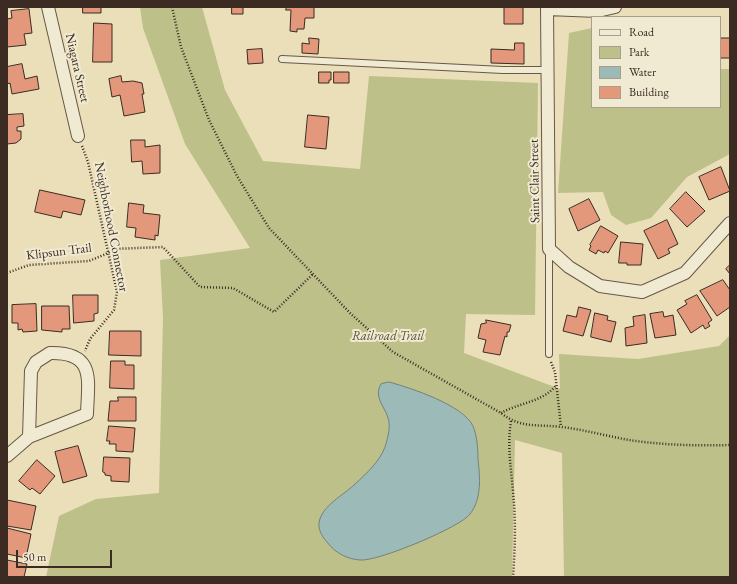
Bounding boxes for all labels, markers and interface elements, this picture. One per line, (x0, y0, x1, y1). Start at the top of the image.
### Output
legend (591, 16, 721, 108)
text: Road (629, 24, 654, 40)
street label: Niagara Street (62, 32, 92, 104)
text: Park (629, 44, 649, 60)
text: Water (629, 64, 656, 80)
text: Building (629, 84, 669, 100)
street label: Saint Clair Street (526, 139, 544, 223)
street label: Neighborhood Connector (91, 161, 131, 293)
street label: Klipsun Trail (25, 240, 93, 264)
park label: Railroad Trail (352, 328, 424, 344)
scale bar (18, 542, 114, 568)
text: 50 m (23, 549, 46, 565)

